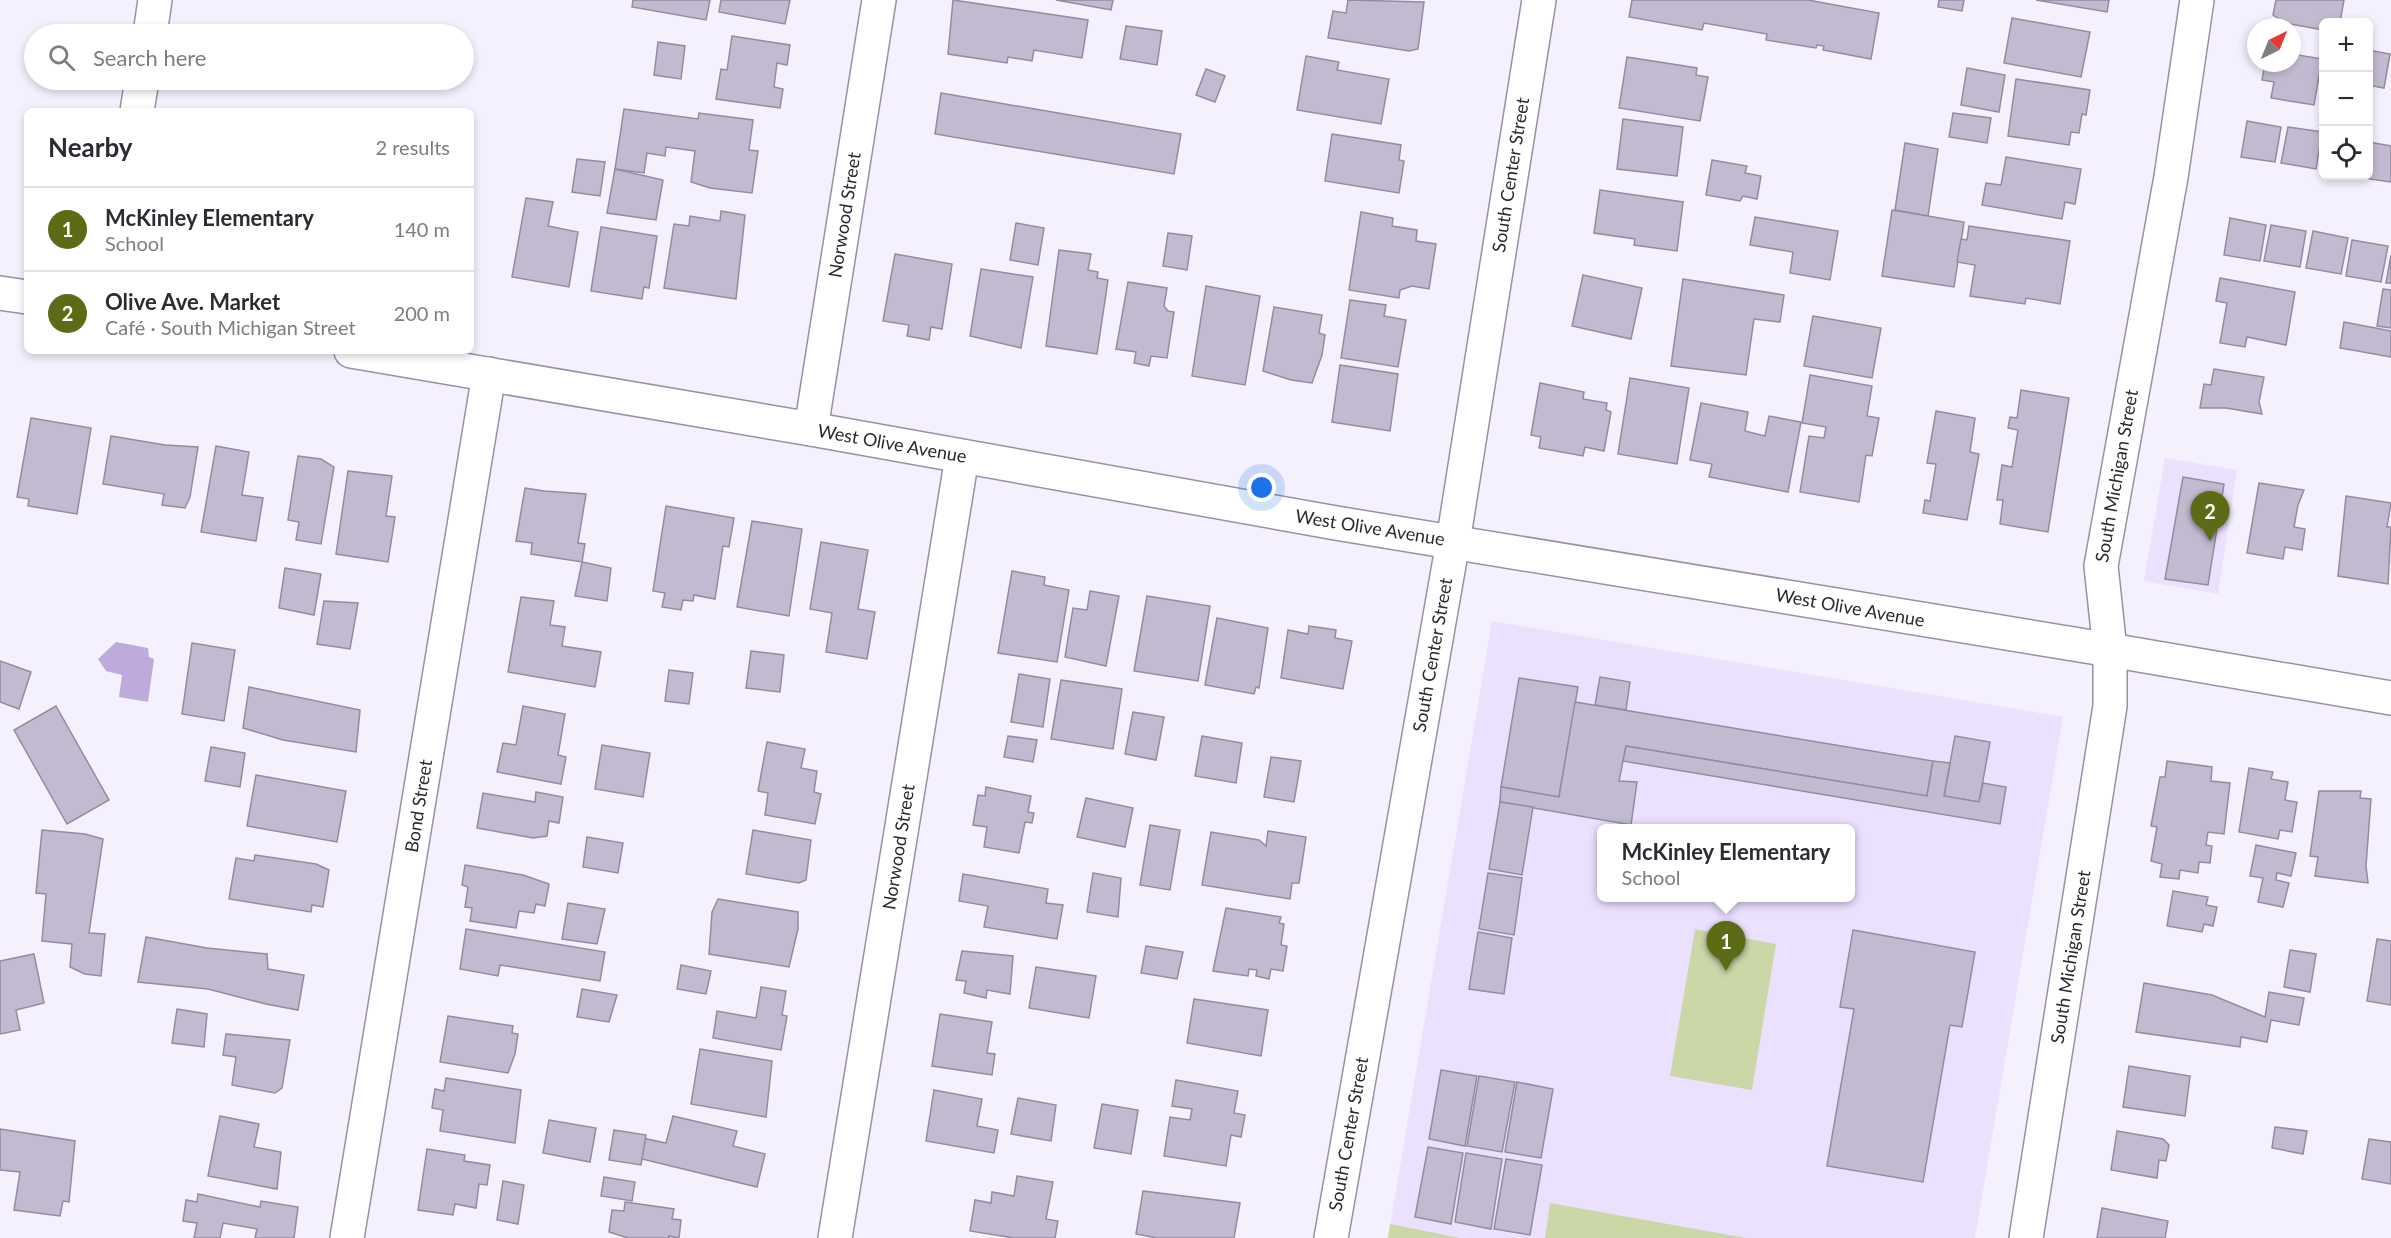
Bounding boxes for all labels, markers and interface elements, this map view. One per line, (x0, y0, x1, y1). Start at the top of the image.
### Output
north arrow (2247, 18, 2301, 72)
map controls (2319, 18, 2373, 180)
button: + (2319, 18, 2373, 72)
search box (24, 24, 474, 90)
icon: search (45, 41, 78, 74)
text: Search here (93, 44, 206, 71)
button: − (2319, 72, 2373, 126)
street label: South Center Street (1487, 95, 1533, 254)
button: locate (2319, 126, 2373, 180)
text: Nearby (48, 131, 133, 163)
text: 2 results (375, 135, 450, 159)
street label: Norwood Street (823, 150, 865, 279)
text: McKinley Elementary (105, 204, 314, 231)
text: 1 (62, 217, 73, 241)
text: 140 m (394, 217, 450, 241)
text: School (105, 231, 164, 255)
text: Olive Ave. Market (105, 288, 280, 315)
text: 2 (62, 301, 73, 325)
text: 200 m (394, 301, 450, 325)
text: Café · South Michigan Street (105, 315, 356, 339)
street label: South Michigan Street (2090, 387, 2142, 564)
street label: West Olive Avenue (816, 419, 968, 467)
your location (1247, 473, 1276, 502)
pin: 2 (2190, 492, 2230, 541)
street label: West Olive Avenue (1294, 504, 1446, 550)
street label: South Center Street (1408, 575, 1457, 734)
street label: West Olive Avenue (1774, 583, 1926, 631)
street label: Bond Street (400, 757, 436, 854)
street label: Norwood Street (877, 782, 919, 911)
popup (1597, 824, 1855, 902)
text: McKinley Elementary (1622, 838, 1830, 865)
text: School (1622, 865, 1681, 889)
street label: South Michigan Street (2045, 868, 2095, 1045)
pin: 1 (1706, 922, 1746, 971)
street label: South Center Street (1324, 1054, 1373, 1213)

